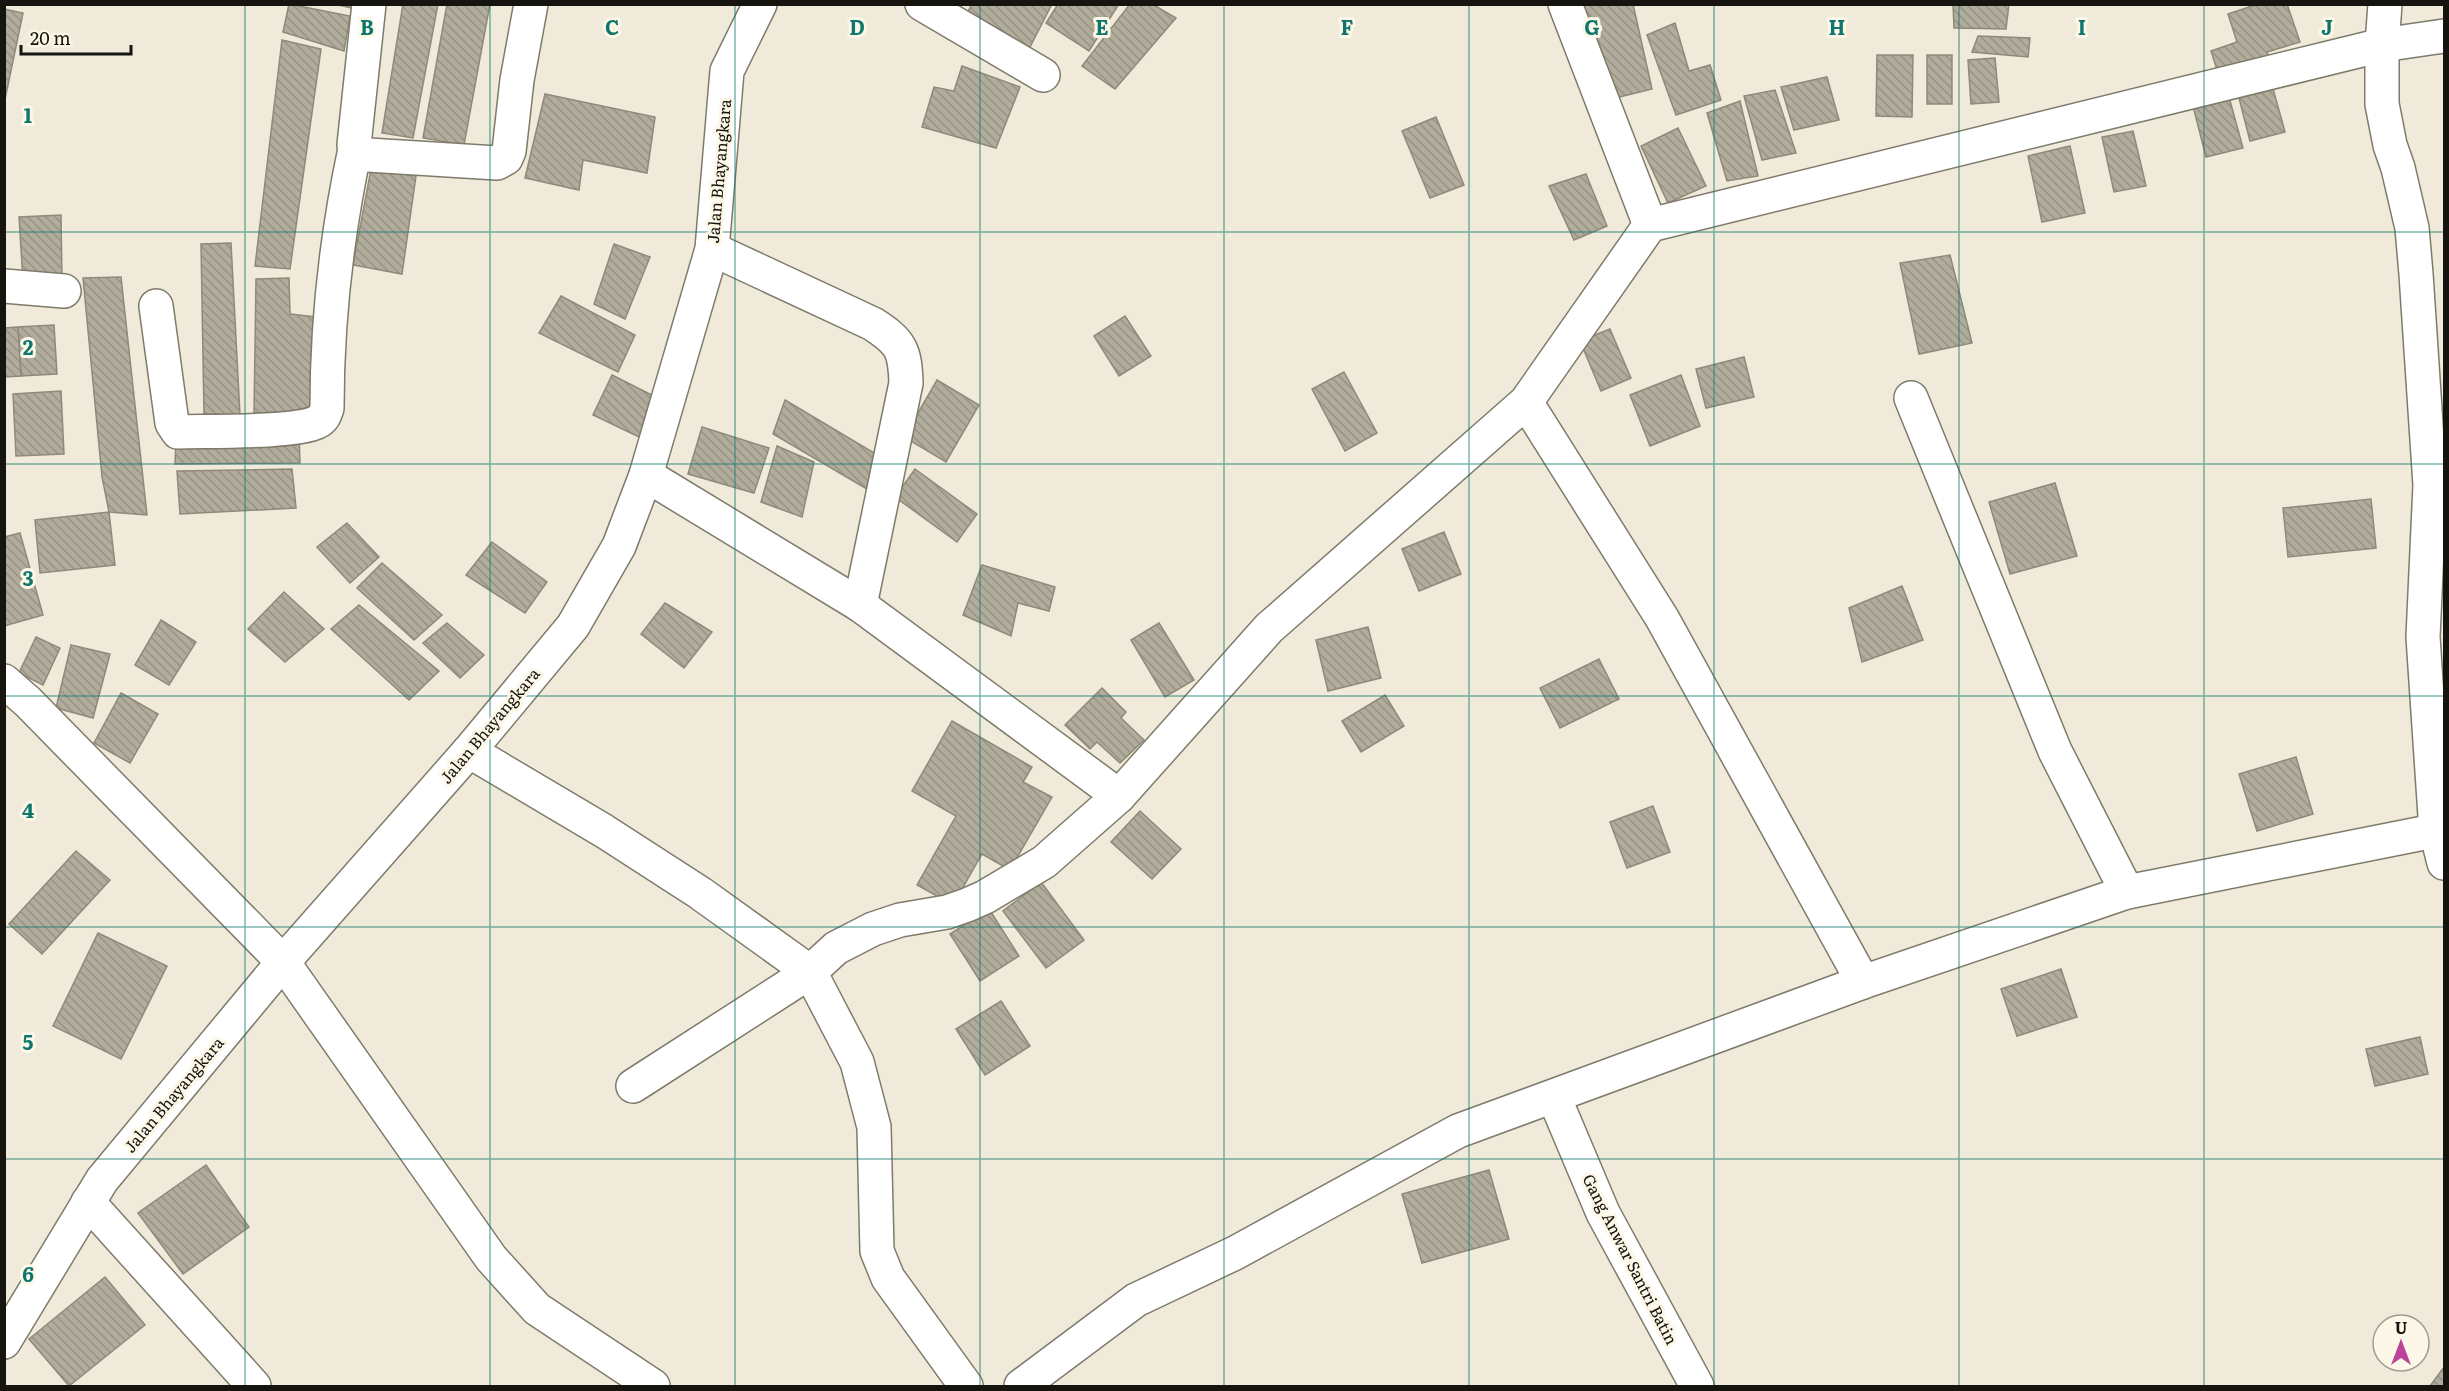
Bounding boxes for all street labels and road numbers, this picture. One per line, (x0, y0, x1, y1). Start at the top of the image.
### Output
street label: Jalan Bhayangkara (700, 98, 736, 244)
street label: Jalan Bhayangkara (433, 662, 545, 788)
street label: Jalan Bhayangkara (117, 1031, 229, 1157)
street label: Gang Anwar Santri Batin (1577, 1169, 1685, 1349)

